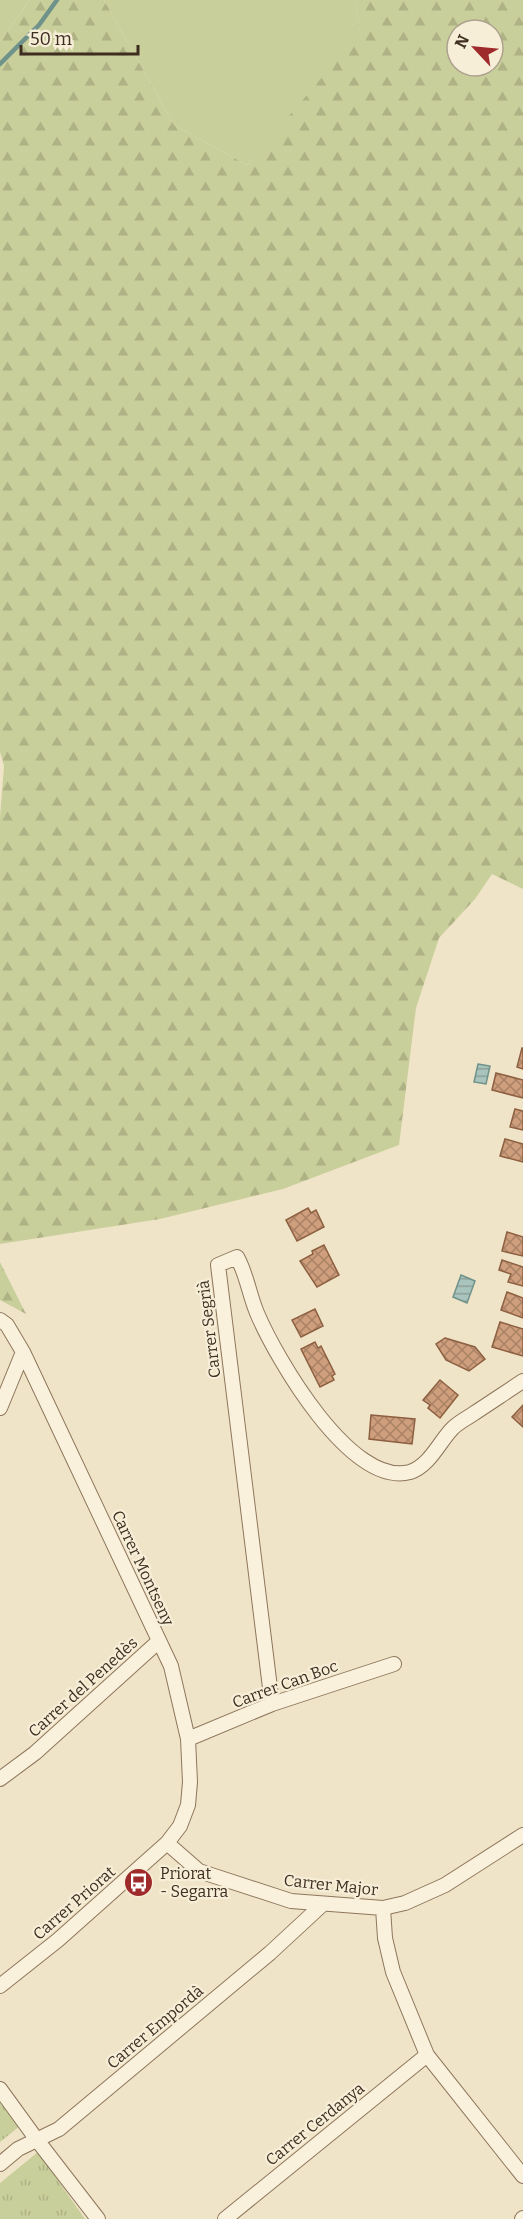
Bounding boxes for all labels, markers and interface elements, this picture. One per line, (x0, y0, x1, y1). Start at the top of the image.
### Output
scale bar (21, 18, 138, 56)
north arrow (445, 18, 505, 78)
text: 50 m (30, 28, 72, 50)
text: N (451, 32, 473, 51)
street label: Carrer Segrià (194, 1279, 224, 1379)
street label: Carrer Montseny (108, 1507, 178, 1629)
street label: Carrer del Penedès (25, 1633, 141, 1741)
street label: Carrer Can Boc (230, 1656, 340, 1712)
street label: Carrer Priorat (29, 1862, 119, 1944)
place label: Priorat - Segarra (160, 1864, 229, 1901)
bus stop icon: Priorat - Segarra (123, 1866, 155, 1898)
street label: Carrer Major (283, 1871, 379, 1899)
street label: Carrer Empordà (103, 1981, 207, 2073)
street label: Carrer Cerdanya (262, 2078, 368, 2170)

